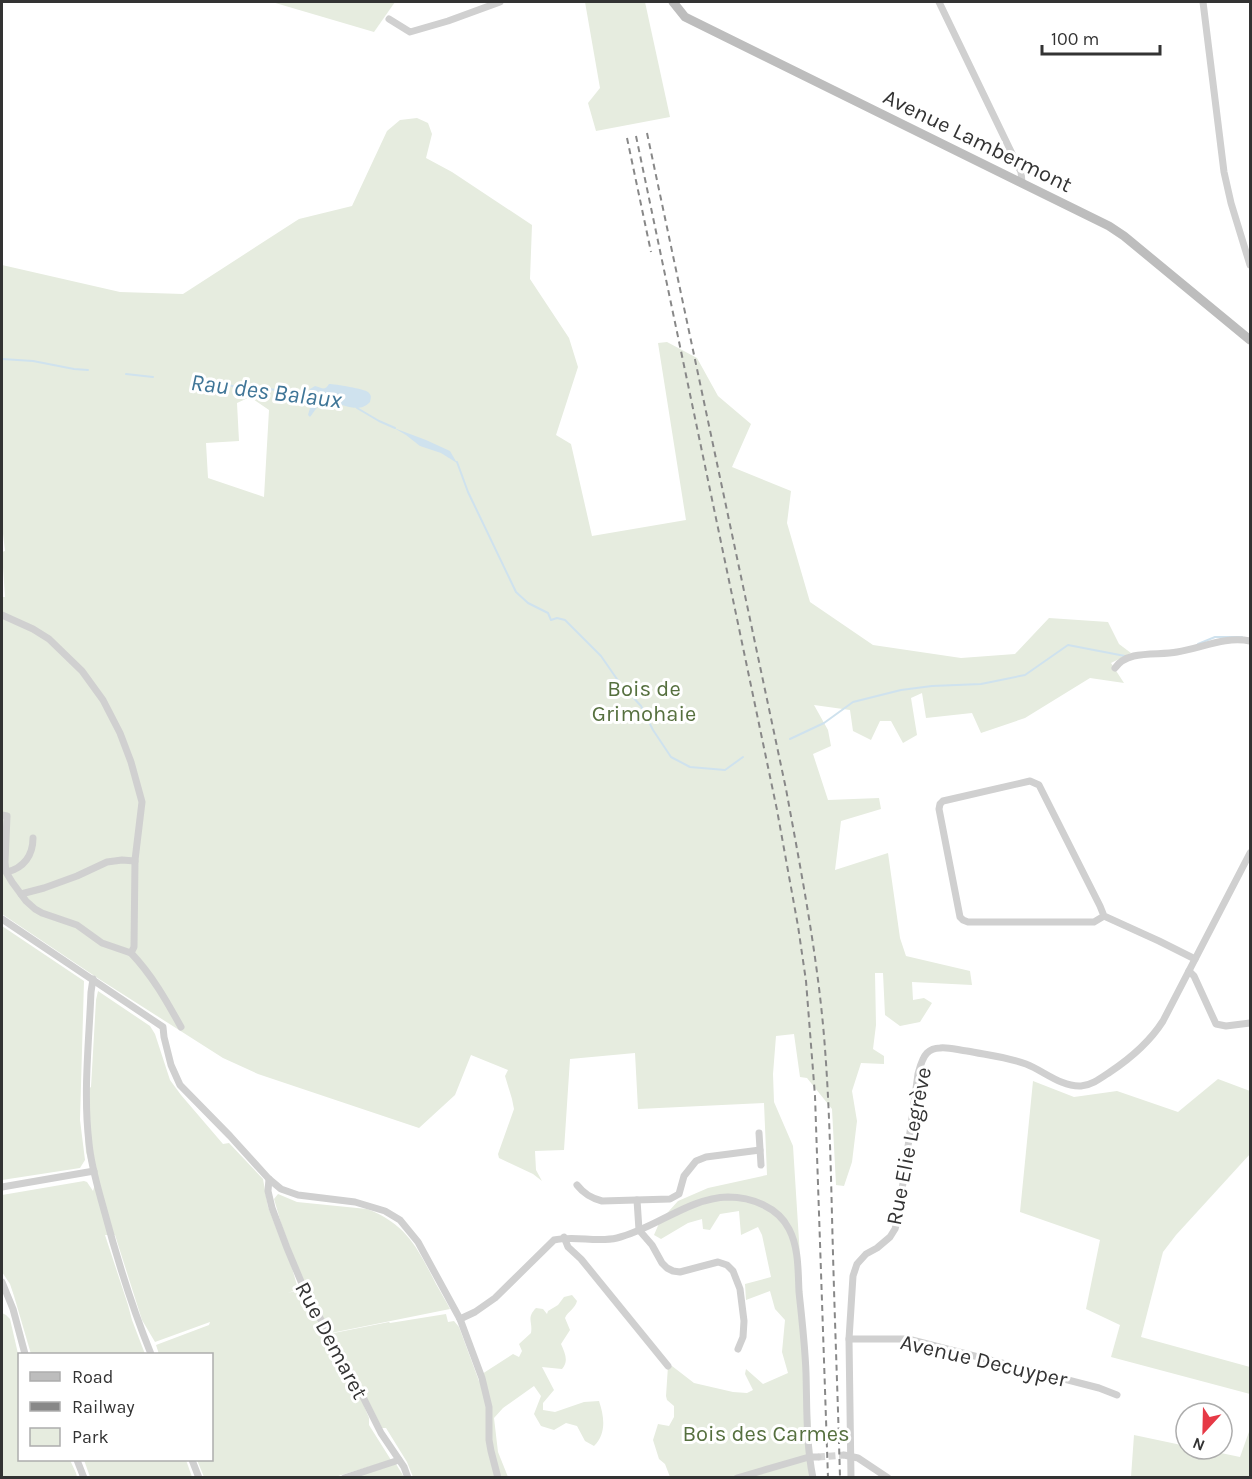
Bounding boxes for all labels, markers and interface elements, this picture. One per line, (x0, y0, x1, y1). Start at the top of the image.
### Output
scale bar (1042, 18, 1160, 56)
text: 100 m (1051, 28, 1099, 50)
street label: Avenue Lambermont (879, 84, 1076, 198)
water label: Rau des Balaux (189, 368, 344, 414)
park label: Bois de Grimohaie (592, 676, 696, 727)
street label: Rue Elie Legrève (881, 1065, 937, 1227)
street label: Rue Demaret (289, 1277, 373, 1404)
street label: Avenue Decuyper (898, 1329, 1070, 1393)
legend (18, 1353, 213, 1461)
text: Road (72, 1366, 113, 1388)
text: Railway (72, 1396, 135, 1418)
north arrow (1174, 1401, 1234, 1461)
park label: Bois des Carmes (682, 1421, 850, 1447)
text: Park (72, 1426, 109, 1448)
text: N (1190, 1433, 1207, 1455)

